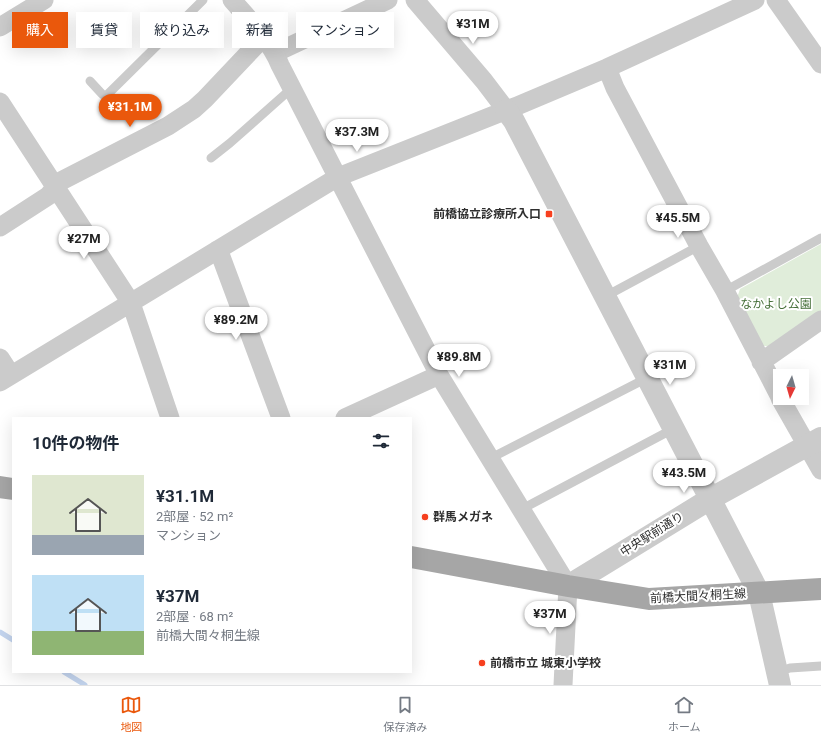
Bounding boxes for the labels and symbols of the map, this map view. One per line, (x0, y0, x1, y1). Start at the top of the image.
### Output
pin: ¥31M (449, 11, 497, 45)
pin: ¥31.1M (97, 94, 163, 128)
pin: ¥37.3M (324, 119, 390, 153)
pin: ¥45.5M (645, 205, 711, 239)
place label: 前橋協立診療所入口 (433, 207, 541, 221)
marker: 前橋協立診療所入口 (544, 209, 554, 219)
pin: ¥27M (60, 226, 108, 260)
park label: なかよし公園 (740, 297, 812, 311)
pin: ¥89.2M (203, 307, 269, 341)
pin: ¥89.8M (426, 344, 492, 378)
pin: ¥31M (646, 352, 694, 386)
north arrow (773, 369, 809, 405)
pin: ¥43.5M (651, 460, 717, 494)
street label: 中央駅前通り (618, 509, 686, 559)
place label: 群馬メガネ (433, 510, 493, 524)
marker: 群馬メガネ (420, 512, 430, 522)
street label: 前橋大間々桐生線 (650, 586, 746, 606)
pin: ¥37M (526, 601, 574, 635)
place label: 前橋市立 城東小学校 (490, 656, 601, 670)
marker: 前橋市立 城東小学校 (477, 658, 487, 668)

